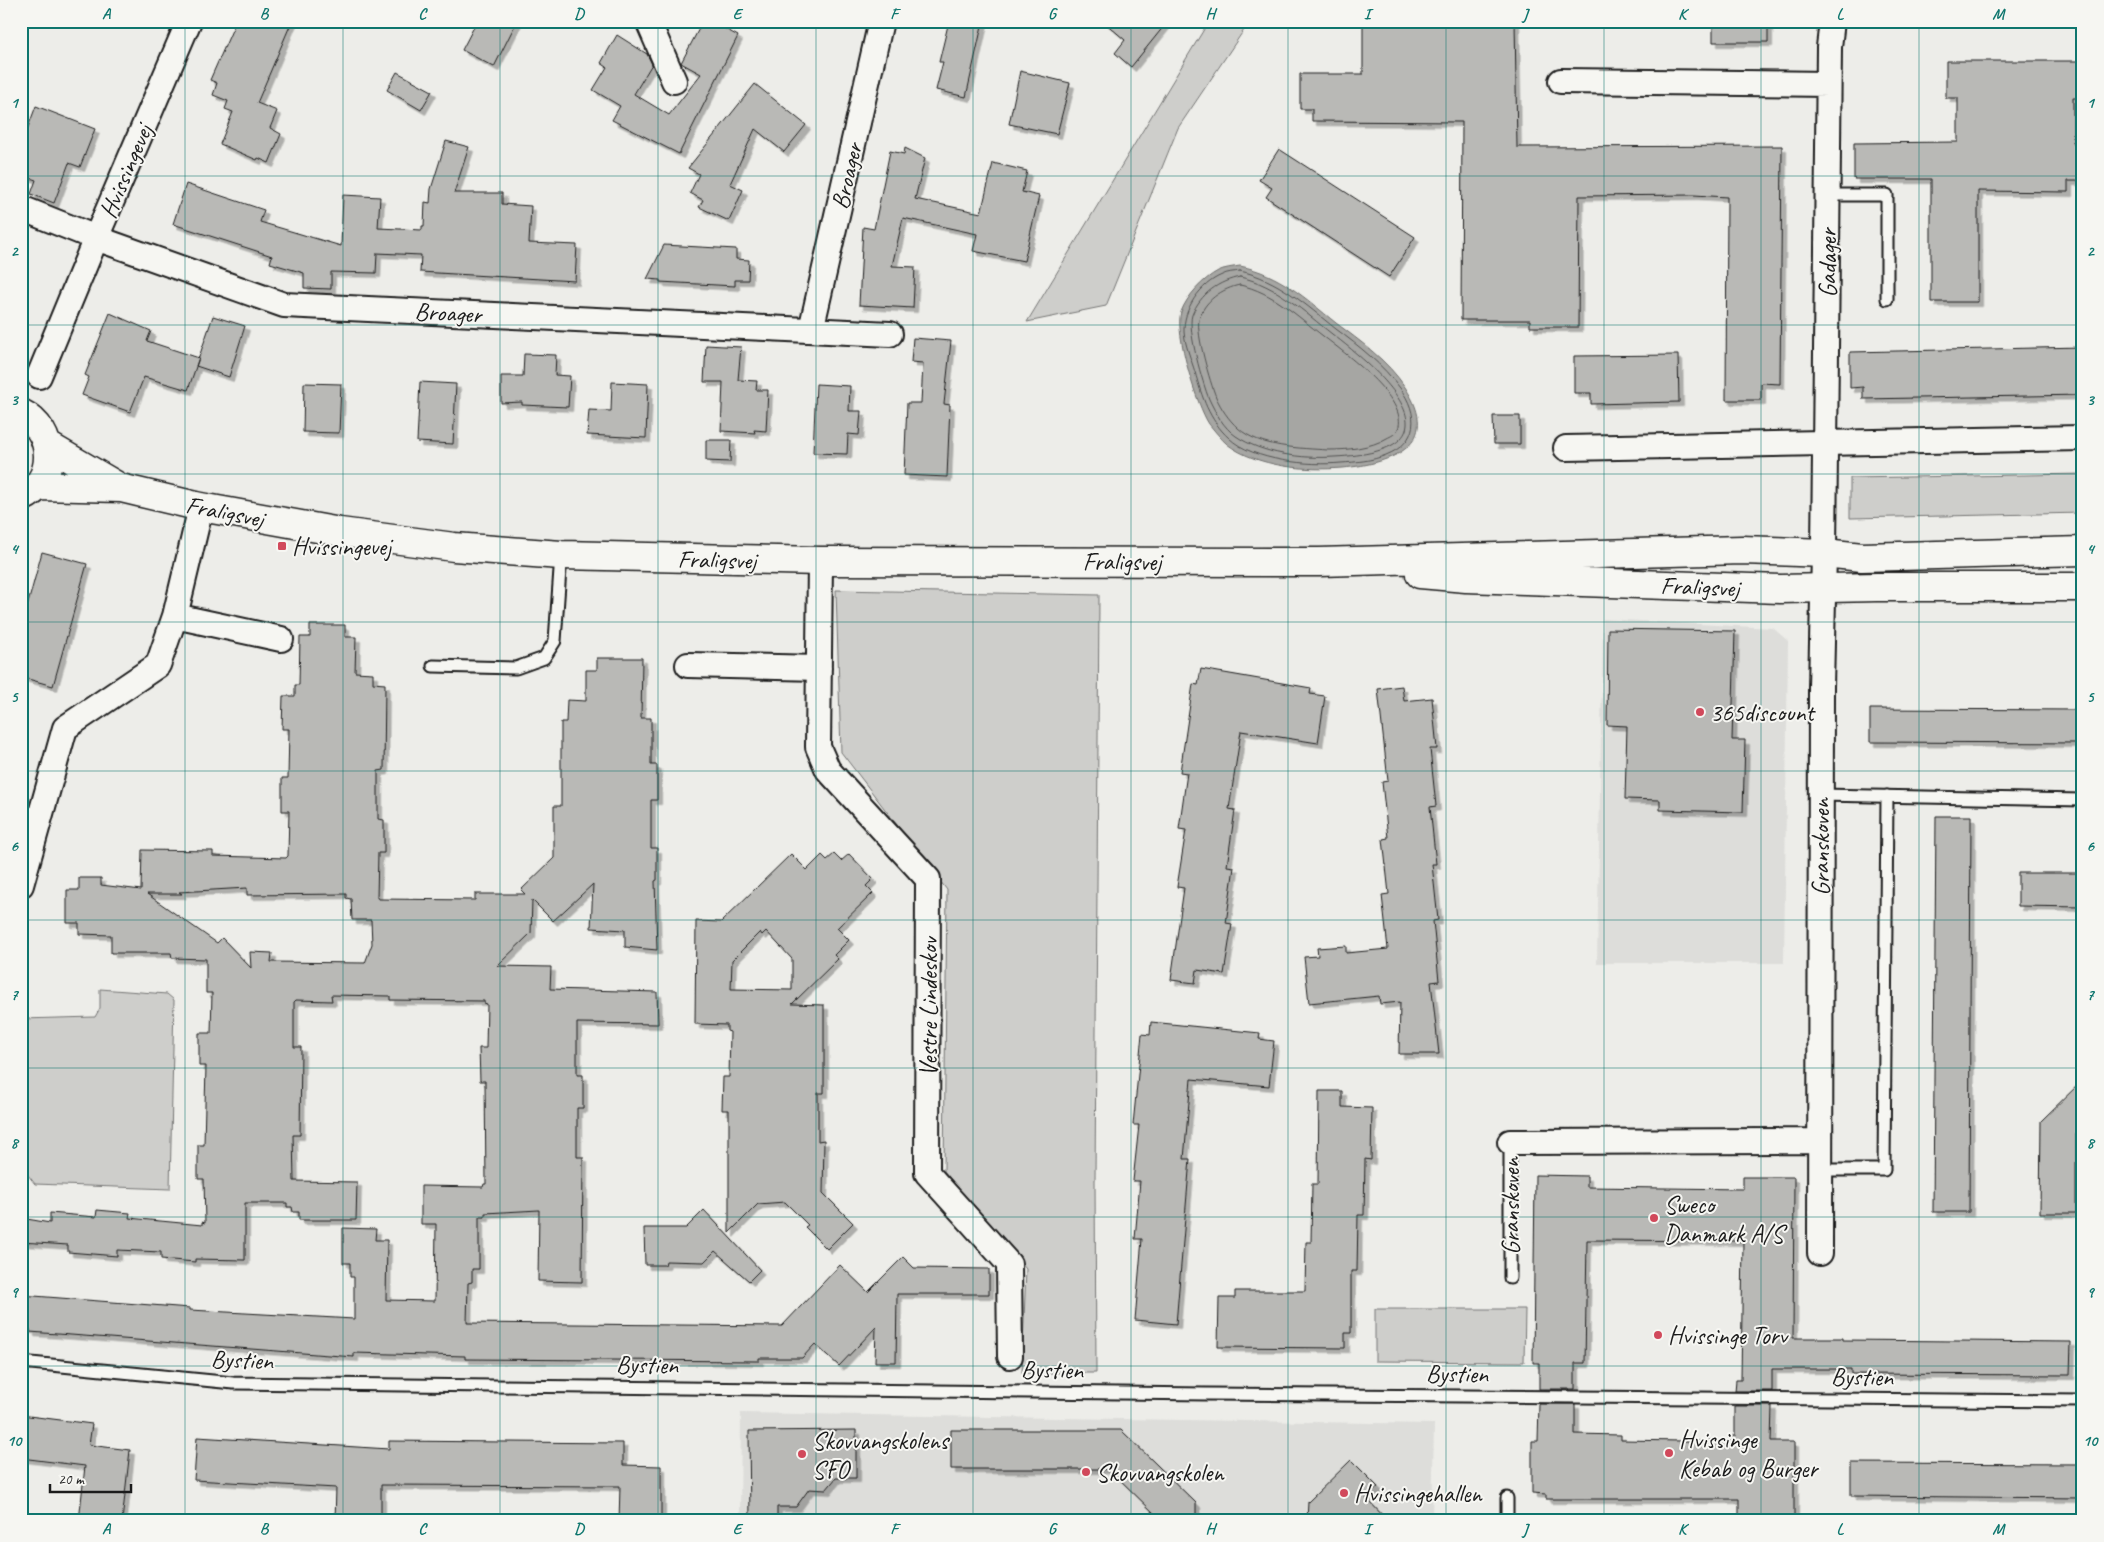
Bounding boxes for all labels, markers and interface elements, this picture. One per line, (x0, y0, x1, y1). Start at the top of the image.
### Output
text: A (102, 4, 112, 24)
text: B (260, 4, 270, 24)
text: C (418, 4, 428, 24)
text: D (574, 4, 585, 24)
text: E (733, 4, 744, 24)
text: F (890, 4, 901, 24)
text: G (1048, 4, 1058, 24)
text: H (1205, 4, 1217, 24)
text: I (1364, 4, 1374, 24)
text: J (1521, 4, 1530, 24)
text: K (1678, 4, 1690, 24)
text: L (1837, 4, 1845, 24)
text: M (1992, 4, 2006, 24)
text: 1 (10, 93, 19, 113)
text: 1 (2086, 93, 2095, 113)
street label: Hvissingevej (92, 117, 161, 223)
street label: Broager (824, 138, 871, 212)
street label: Gadager (1812, 227, 1844, 297)
text: 2 (10, 241, 19, 261)
text: 2 (2086, 241, 2095, 261)
street label: Broager (414, 295, 484, 331)
text: 3 (10, 390, 19, 410)
text: 3 (2086, 390, 2095, 410)
street label: Fraligsvej (183, 489, 269, 536)
place label: Hvissingevej (292, 531, 394, 563)
text: 4 (10, 539, 19, 559)
text: 4 (2086, 539, 2095, 559)
marker: Hvissingevej (276, 540, 288, 552)
street label: Fraligsvej (677, 543, 760, 577)
street label: Fraligsvej (1083, 546, 1164, 578)
street label: Fraligsvej (1660, 570, 1743, 604)
text: 5 (11, 687, 20, 707)
text: 5 (2087, 687, 2096, 707)
place label: 365discount (1710, 697, 1816, 729)
marker: 365discount (1694, 706, 1706, 718)
street label: Granskoven (1805, 797, 1837, 896)
text: 6 (10, 836, 19, 856)
text: 6 (2086, 836, 2095, 856)
street label: Vestre Lindeskov (913, 936, 945, 1076)
text: 7 (10, 985, 19, 1005)
text: 7 (2086, 985, 2095, 1005)
text: 8 (10, 1133, 19, 1153)
text: 8 (2086, 1133, 2095, 1153)
street label: Granskoven (1495, 1156, 1527, 1255)
place label: Sweco Danmark A/S (1664, 1189, 1788, 1250)
marker: Sweco Danmark A/S (1648, 1212, 1660, 1224)
text: 9 (10, 1282, 19, 1302)
text: 9 (2086, 1282, 2095, 1302)
place label: Hvissinge Torv (1668, 1320, 1790, 1352)
marker: Hvissinge Torv (1652, 1329, 1664, 1341)
street label: Bystien (210, 1343, 274, 1377)
street label: Bystien (616, 1348, 679, 1382)
street label: Bystien (1021, 1353, 1084, 1387)
street label: Bystien (1426, 1357, 1489, 1391)
street label: Bystien (1831, 1360, 1894, 1394)
place label: Hvissinge Kebab og Burger (1679, 1424, 1819, 1485)
place label: Skovvangskolens SFO (812, 1425, 950, 1486)
text: 10 (7, 1431, 23, 1451)
text: 10 (2083, 1431, 2099, 1451)
marker: Hvissinge Kebab og Burger (1663, 1447, 1675, 1459)
marker: Skovvangskolens SFO (796, 1448, 808, 1460)
place label: Skovvangskolen (1096, 1457, 1225, 1489)
scale bar (50, 1462, 131, 1494)
marker: Skovvangskolen (1080, 1466, 1092, 1478)
text: 20 m (58, 1470, 85, 1489)
place label: Hvissingehallen (1354, 1478, 1483, 1510)
marker: Hvissingehallen (1338, 1487, 1350, 1499)
text: A (102, 1519, 112, 1539)
text: B (260, 1519, 270, 1539)
text: C (418, 1519, 428, 1539)
text: D (574, 1519, 585, 1539)
text: E (733, 1519, 744, 1539)
text: F (890, 1519, 901, 1539)
text: G (1048, 1519, 1058, 1539)
text: H (1205, 1519, 1217, 1539)
text: I (1364, 1519, 1374, 1539)
text: J (1521, 1519, 1530, 1539)
text: K (1678, 1519, 1690, 1539)
text: L (1837, 1519, 1845, 1539)
text: M (1992, 1519, 2006, 1539)

